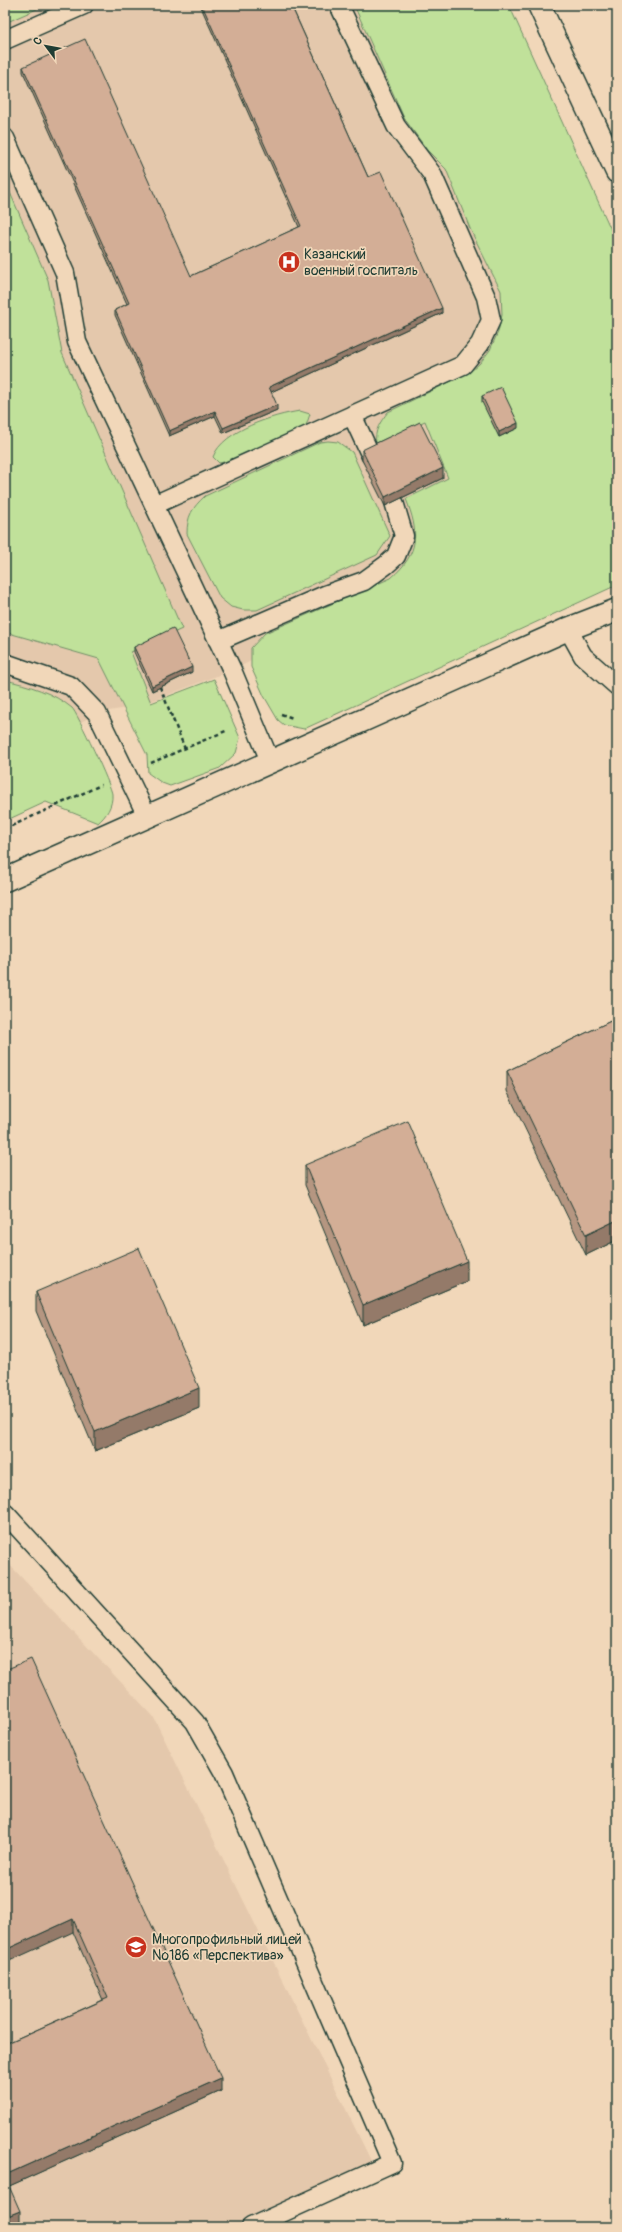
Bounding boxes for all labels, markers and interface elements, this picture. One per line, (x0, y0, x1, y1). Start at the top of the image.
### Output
north arrow (26, 26, 66, 66)
text: С (31, 34, 45, 47)
place label: Казанский военный госпиталь (304, 246, 418, 279)
hospital icon: Казанский военный госпиталь (276, 249, 302, 275)
place label: Многопрофильный лицей №186 «Перспектива» (152, 1931, 302, 1964)
school or university icon: Многопрофильный лицей №186 «Перспектива» (123, 1934, 149, 1960)

